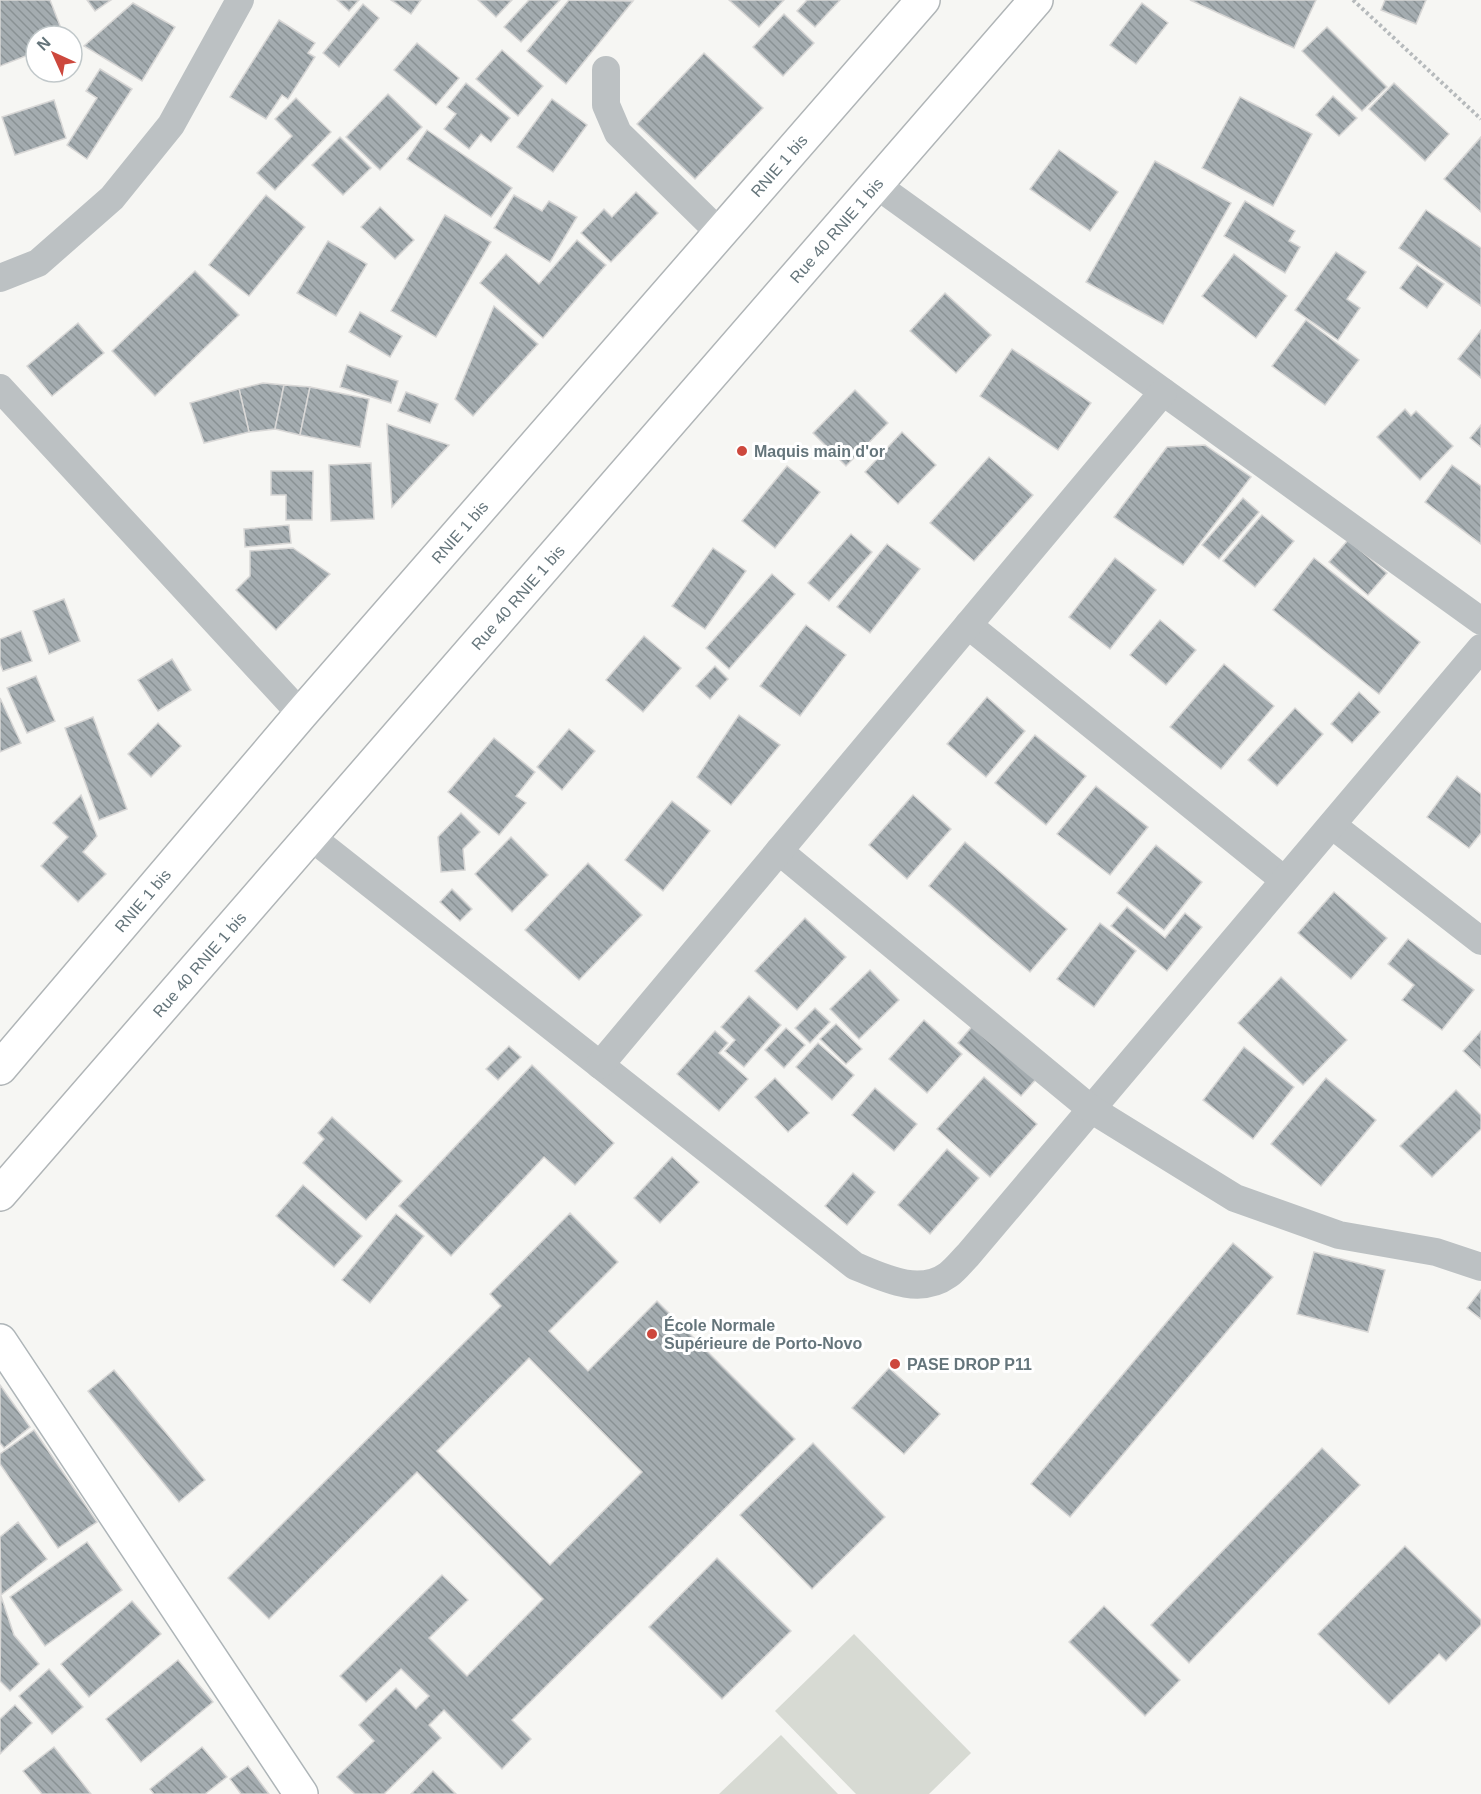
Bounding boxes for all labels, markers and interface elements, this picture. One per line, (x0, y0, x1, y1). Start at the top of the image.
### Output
north arrow (24, 24, 84, 84)
text: N (34, 34, 54, 54)
street label: RNIE 1 bis (747, 131, 810, 200)
street label: Rue 40 RNIE 1 bis (786, 175, 886, 286)
place label: Maquis main d'or (754, 443, 885, 460)
marker: Maquis main d'or (735, 444, 749, 458)
street label: RNIE 1 bis (428, 498, 491, 566)
street label: Rue 40 RNIE 1 bis (468, 542, 568, 653)
street label: RNIE 1 bis (111, 866, 174, 935)
street label: Rue 40 RNIE 1 bis (149, 909, 249, 1020)
place label: École Normale Supérieure de Porto-Novo (664, 1316, 862, 1352)
marker: École Normale Supérieure de Porto-Novo (645, 1327, 659, 1341)
place label: PASE DROP P11 (907, 1356, 1032, 1373)
marker: PASE DROP P11 (888, 1357, 902, 1371)

